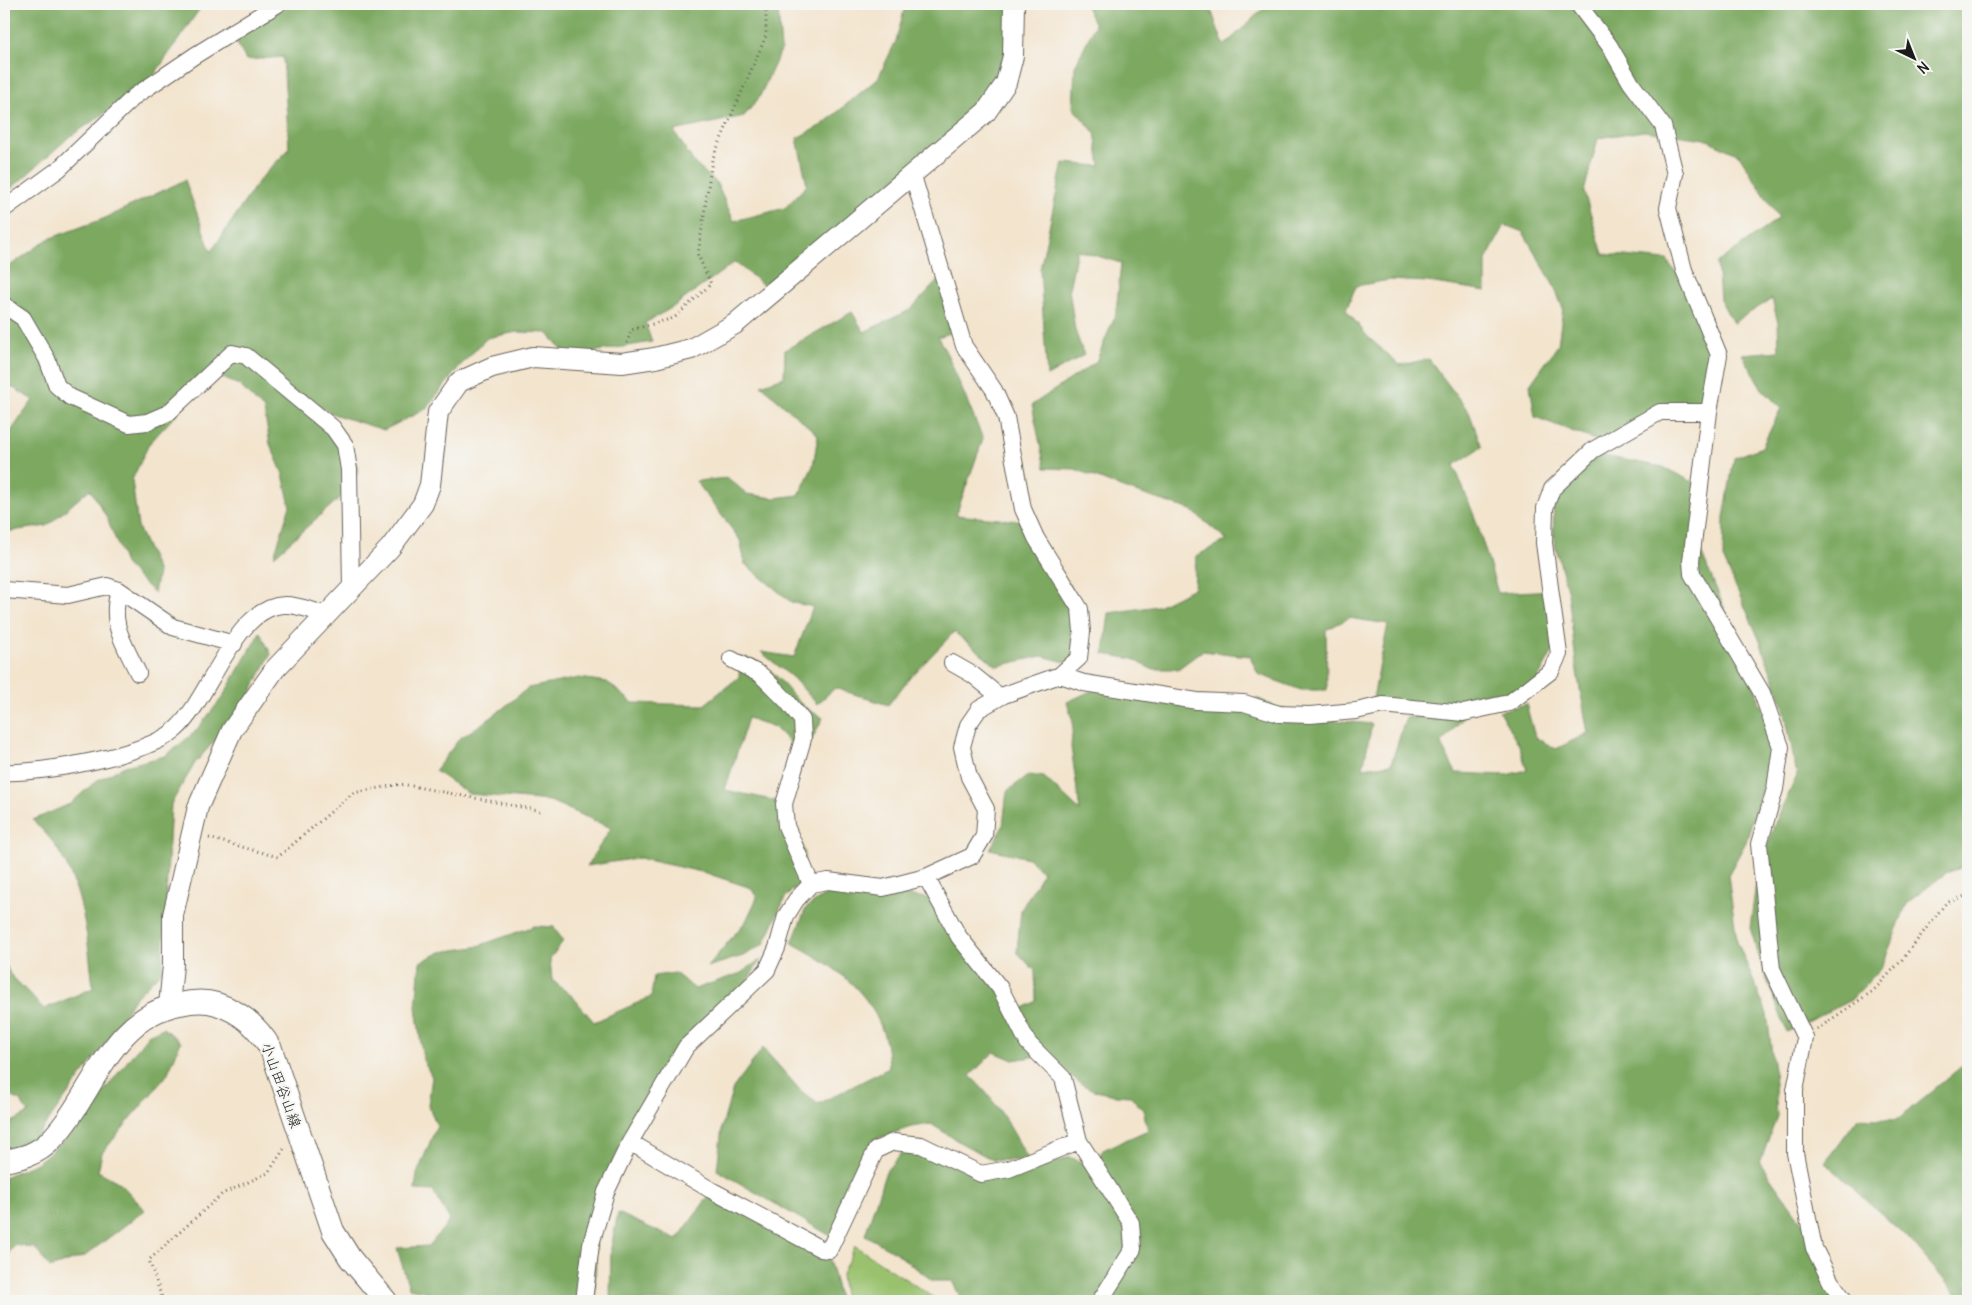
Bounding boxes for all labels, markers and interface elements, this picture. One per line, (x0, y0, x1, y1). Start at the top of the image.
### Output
north arrow (1890, 32, 1940, 82)
text: N (1913, 58, 1933, 77)
street label: 小山田谷山線 (257, 1039, 306, 1130)

